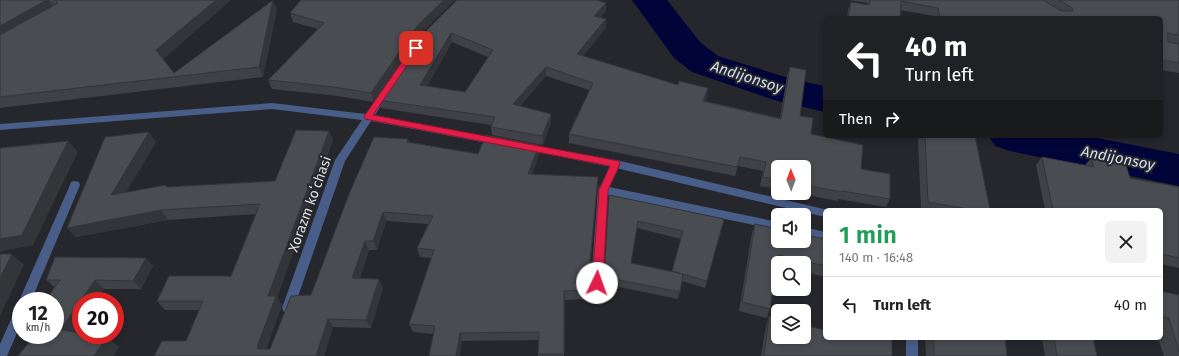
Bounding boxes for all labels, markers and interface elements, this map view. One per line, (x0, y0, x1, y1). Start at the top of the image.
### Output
text: 40 m (905, 30, 968, 63)
pin (399, 31, 433, 65)
icon: left (839, 32, 891, 84)
icon: arrive (405, 37, 427, 59)
water label: Andijonsoy (708, 57, 786, 97)
text: Turn left (905, 64, 974, 86)
icon: right (881, 108, 903, 130)
text: Then (839, 110, 873, 128)
water label: Andijonsoy (1079, 142, 1157, 174)
street label: Xorazm koʻchasi (285, 154, 335, 254)
north arrow (771, 160, 811, 200)
map controls (771, 160, 811, 344)
button: sound (771, 208, 811, 248)
text: 1 min (839, 221, 897, 249)
button: close (1105, 221, 1147, 263)
text: 140 m · 16:48 (839, 250, 913, 265)
button: search (771, 256, 811, 296)
position arrow (576, 262, 618, 304)
speed limit sign: 20 (72, 292, 124, 344)
icon: left (839, 294, 861, 316)
text: Turn left (873, 296, 931, 314)
text: 40 m (1114, 296, 1147, 314)
text: 12 (28, 301, 48, 325)
button: layers (771, 304, 811, 344)
text: km/h (26, 322, 50, 334)

